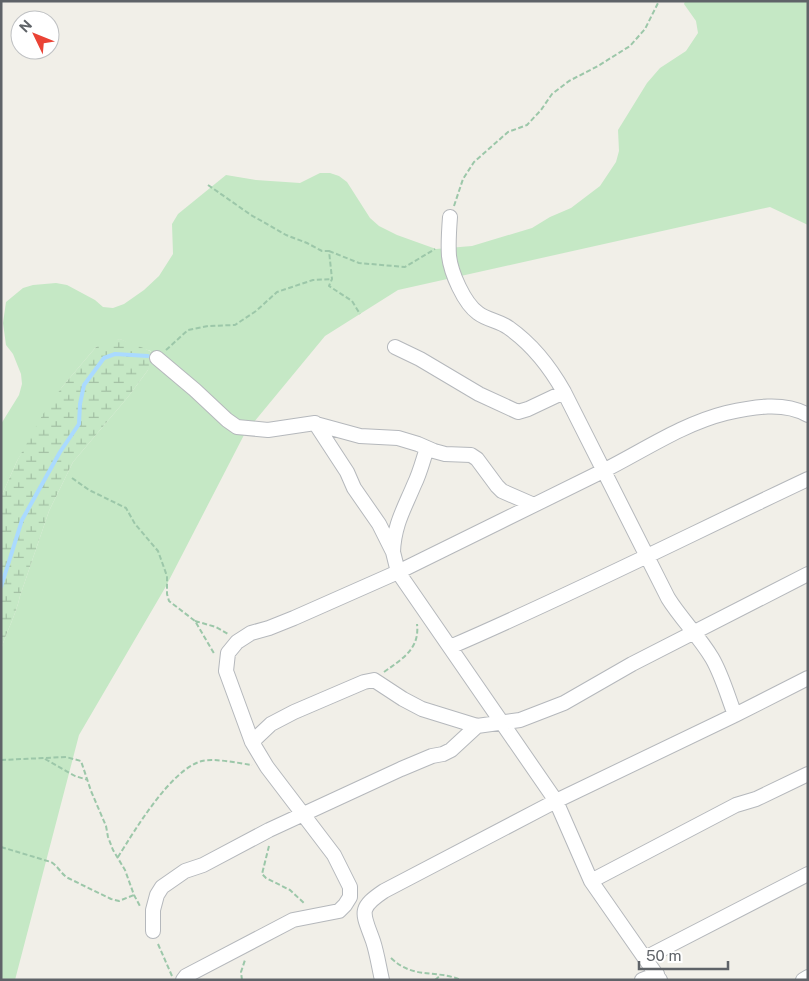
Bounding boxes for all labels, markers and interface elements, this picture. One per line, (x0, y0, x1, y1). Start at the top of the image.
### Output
north arrow (10, 10, 60, 60)
text: N (16, 17, 35, 36)
scale bar (639, 938, 728, 970)
text: 50 m (646, 947, 681, 964)

